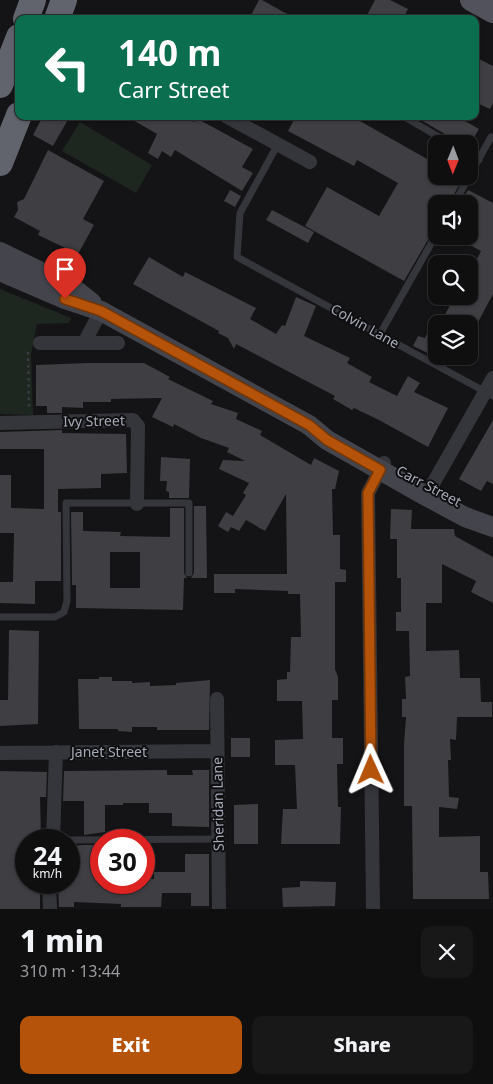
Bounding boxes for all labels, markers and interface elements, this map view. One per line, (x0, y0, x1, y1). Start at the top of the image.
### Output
text: 140 m (118, 29, 221, 76)
icon: left (35, 35, 100, 100)
text: Carr Street (118, 74, 230, 104)
north arrow (428, 135, 478, 185)
map controls (428, 135, 478, 365)
button: sound (428, 195, 478, 245)
pin (44, 248, 86, 299)
icon: arrive (51, 255, 79, 283)
button: search (428, 255, 478, 305)
street label: Colvin Lane (328, 299, 403, 352)
button: layers (428, 315, 478, 365)
street label: Ivy Street (63, 410, 125, 431)
street label: Carr Street (393, 461, 465, 511)
street label: Janet Street (69, 742, 147, 761)
position arrow (344, 743, 396, 795)
street label: Sheridan Lane (207, 757, 228, 851)
speed limit sign: 30 (90, 829, 155, 894)
text: 24 (33, 838, 62, 872)
text: km/h (33, 865, 62, 882)
text: 1 min (20, 920, 104, 961)
button: close (421, 926, 473, 978)
text: 310 m · 13:44 (20, 960, 120, 982)
button: Exit (20, 1016, 242, 1074)
button: Share (252, 1016, 473, 1074)

